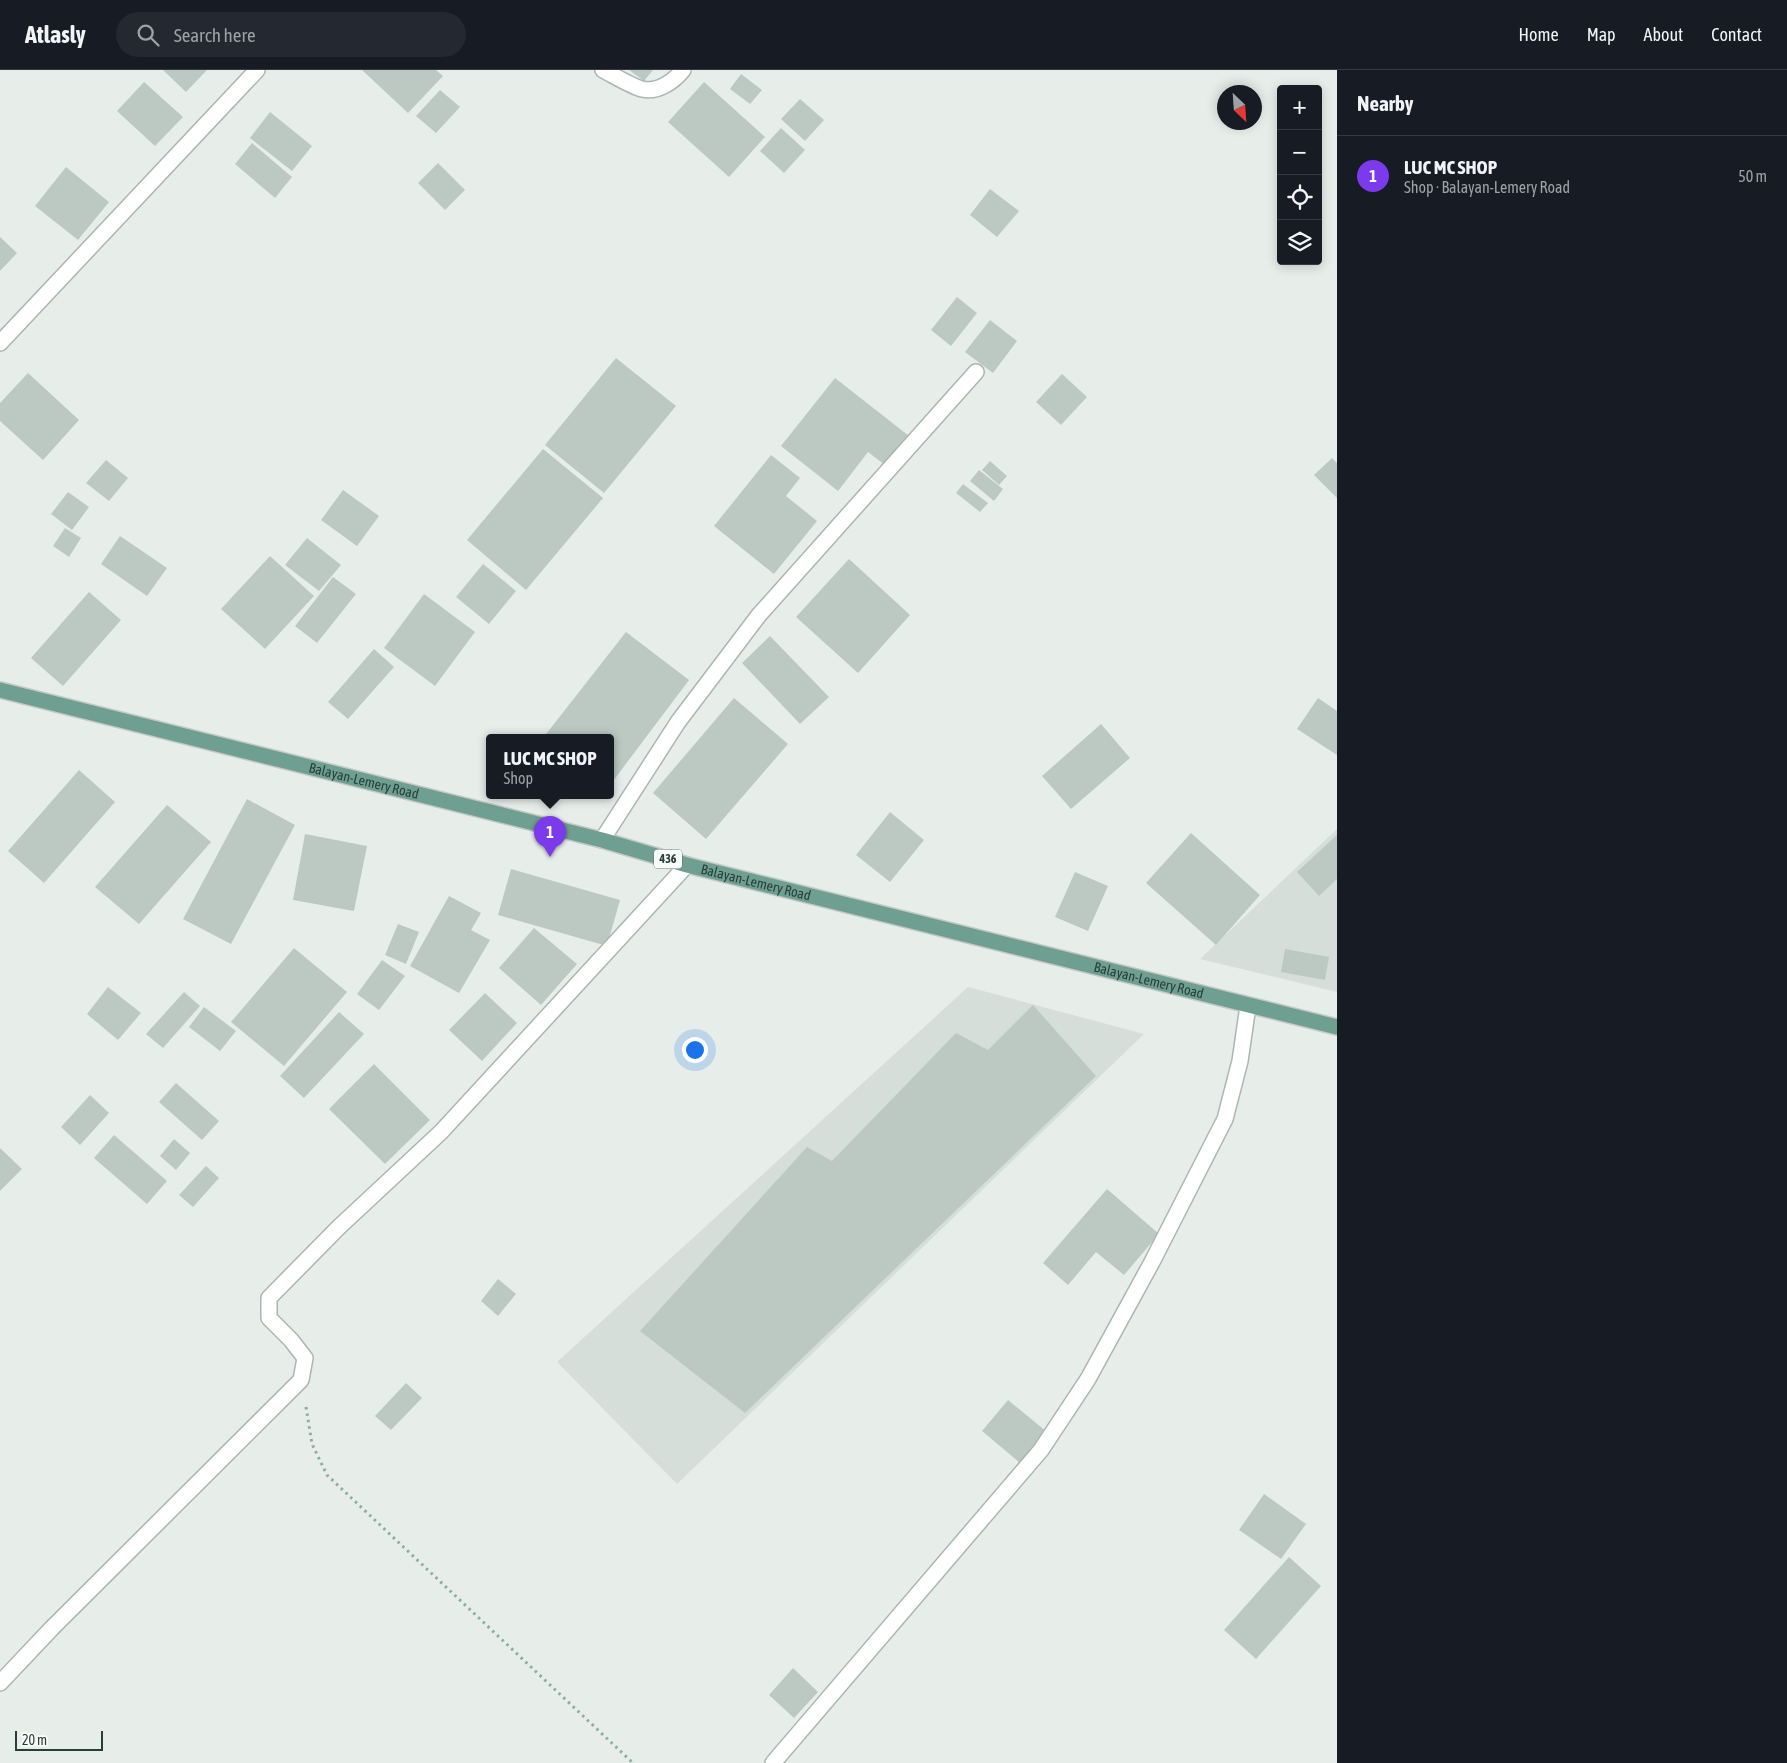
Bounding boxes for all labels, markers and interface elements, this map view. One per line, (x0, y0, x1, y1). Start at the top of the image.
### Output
search box (116, 12, 466, 57)
text: Atlasly (25, 21, 86, 48)
icon: search (134, 21, 162, 49)
text: Search here (174, 24, 256, 46)
text: Home (1519, 24, 1559, 45)
text: Map (1587, 24, 1616, 45)
text: About (1644, 24, 1683, 45)
text: Contact (1711, 24, 1762, 45)
north arrow (1217, 85, 1262, 130)
map controls (1277, 85, 1322, 265)
button: + (1277, 85, 1322, 130)
text: Nearby (1357, 91, 1413, 115)
button: − (1277, 130, 1322, 175)
text: LUC MC SHOP (1404, 156, 1497, 178)
text: 1 (1369, 167, 1377, 185)
text: 50 m (1738, 167, 1767, 185)
button: locate (1277, 175, 1322, 220)
text: Shop · Balayan-Lemery Road (1404, 178, 1570, 196)
button: layers (1277, 220, 1322, 265)
popup (486, 734, 614, 799)
text: LUC MC SHOP (503, 747, 597, 769)
street label: Balayan-Lemery Road (307, 759, 420, 802)
text: Shop (503, 769, 533, 787)
pin: 1 (534, 816, 566, 857)
road number: 436 (654, 850, 682, 869)
street label: Balayan-Lemery Road (699, 861, 812, 904)
street label: Balayan-Lemery Road (1092, 959, 1205, 1001)
your location (682, 1037, 708, 1063)
scale bar (15, 1728, 102, 1751)
text: 20 m (22, 1732, 47, 1748)

